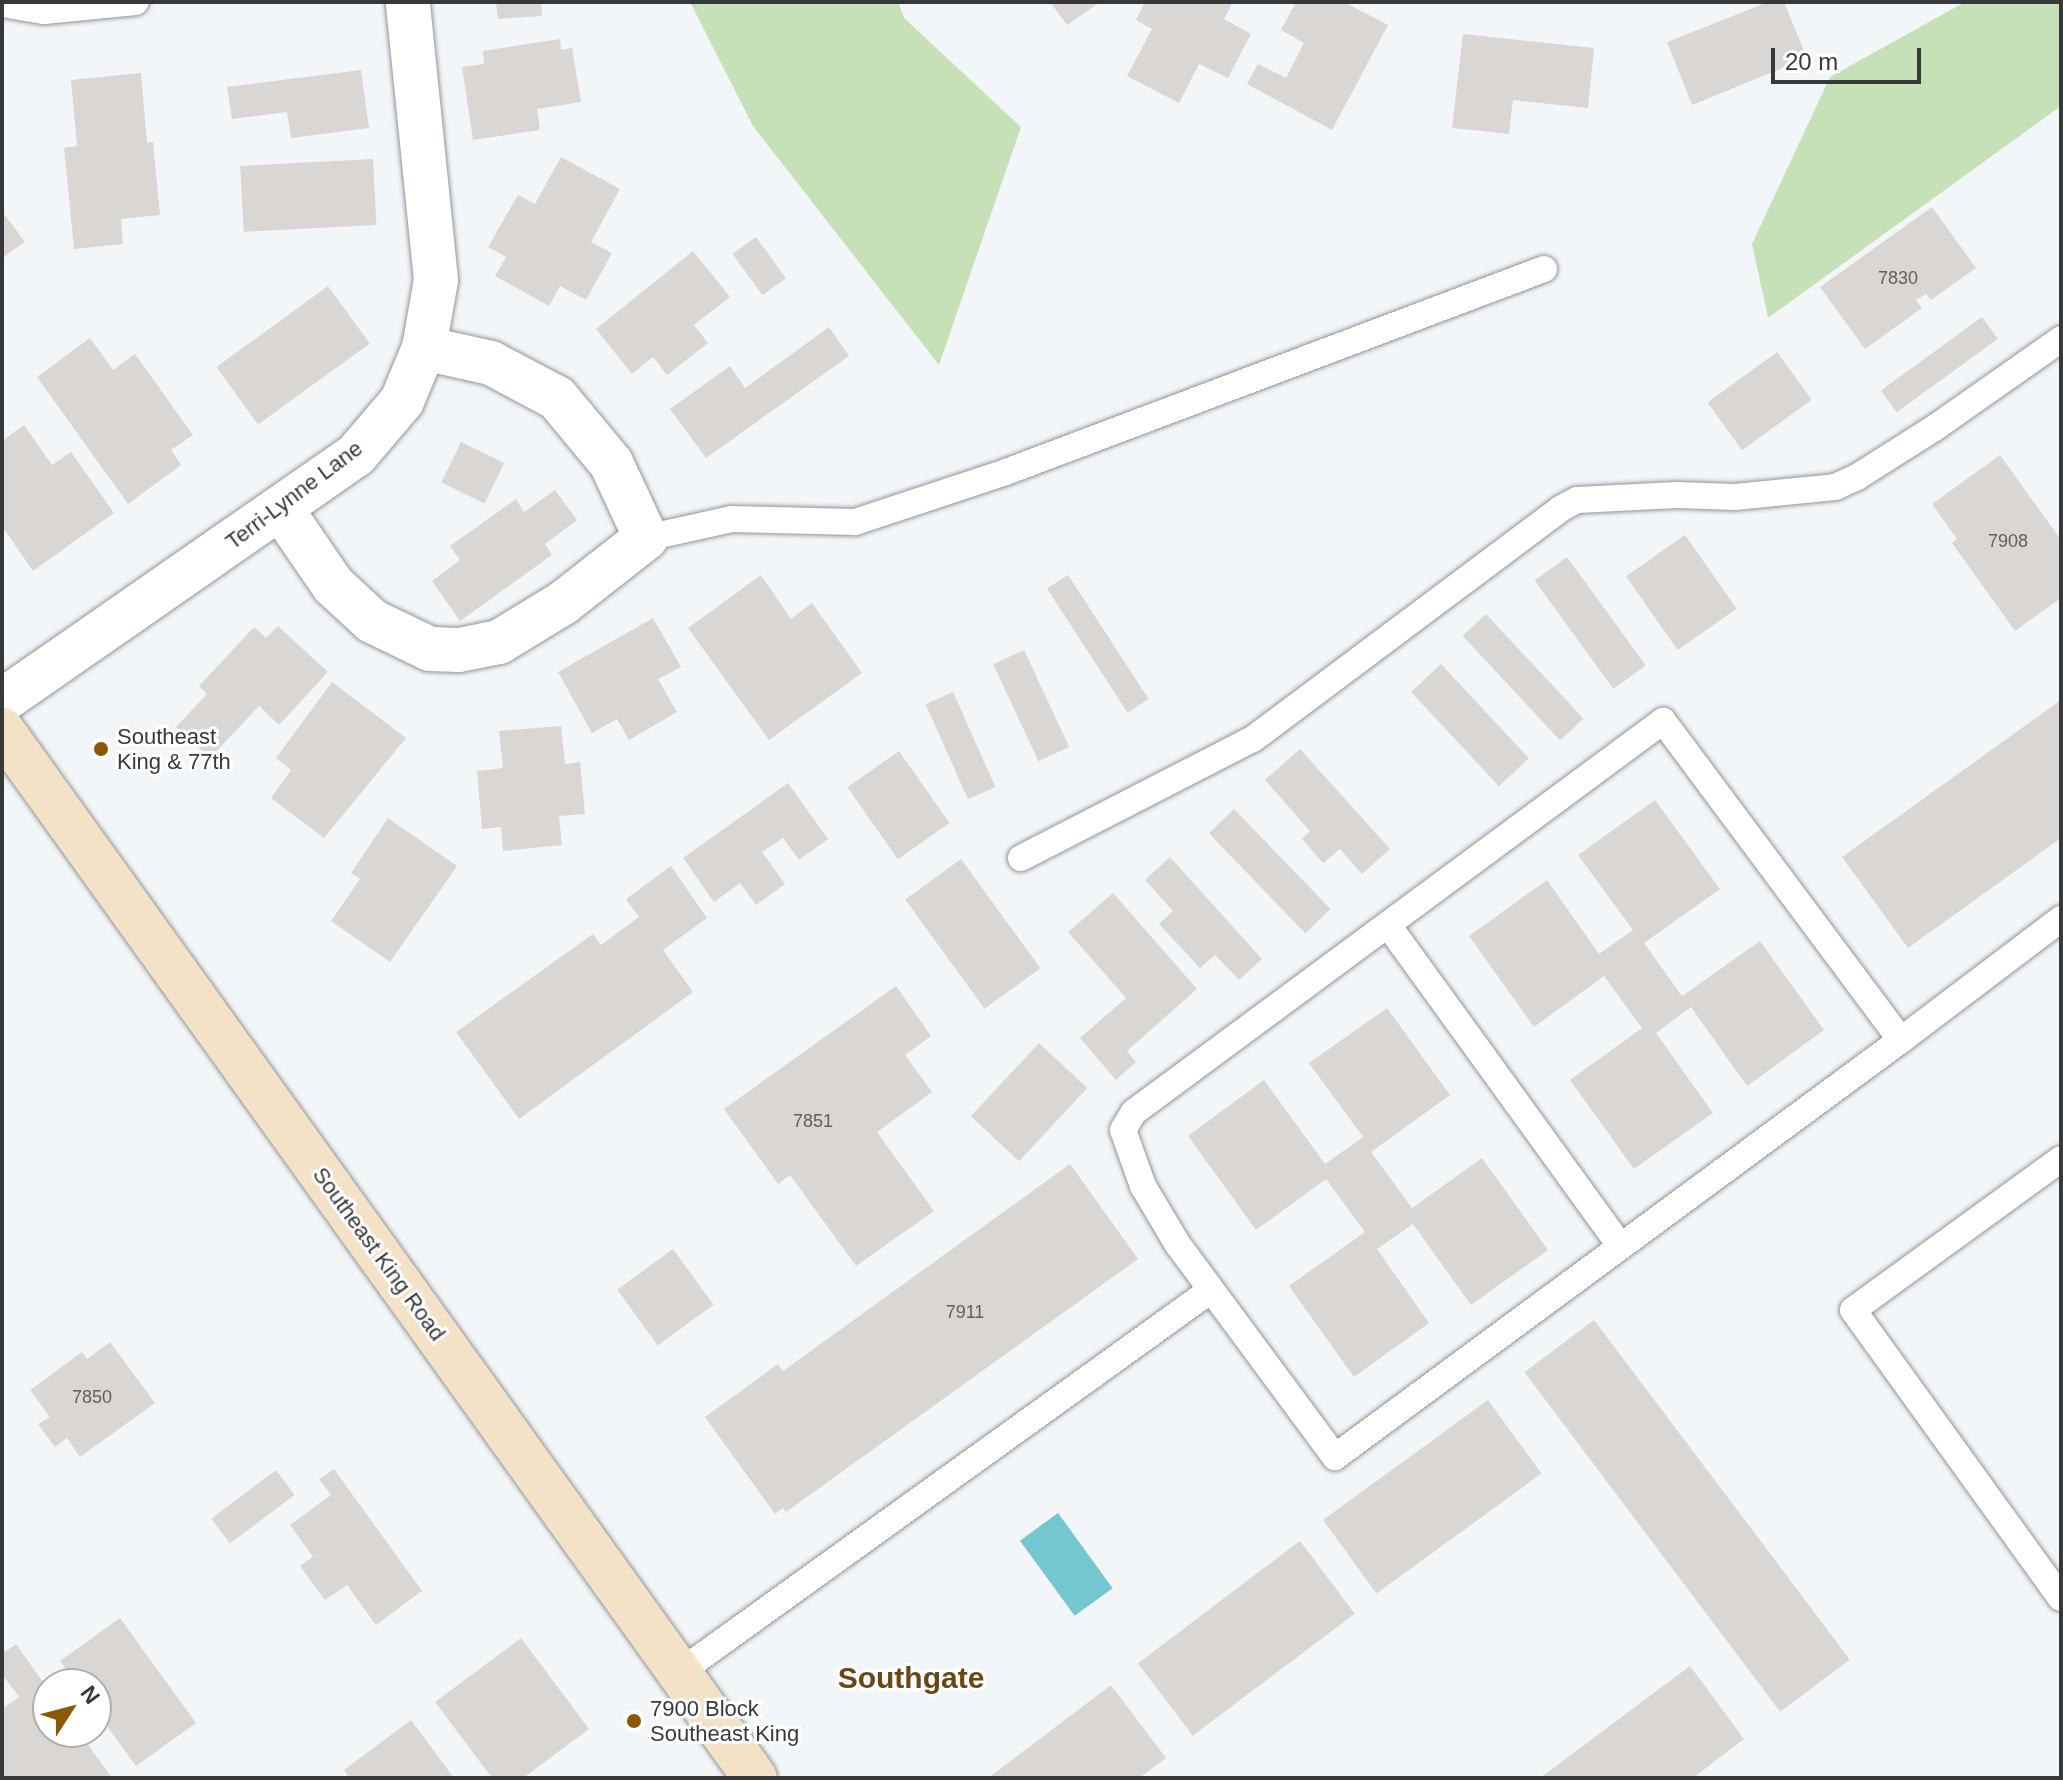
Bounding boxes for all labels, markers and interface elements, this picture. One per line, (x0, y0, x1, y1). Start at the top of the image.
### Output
scale bar (1775, 32, 1925, 82)
text: 20 m (1785, 48, 1838, 75)
house number: 7830 (1878, 267, 1918, 289)
street label: Terri-Lynne Lane (220, 435, 368, 555)
house number: 7908 (1988, 530, 2028, 552)
place label: Southeast King & 77th (117, 723, 231, 774)
marker: Southeast King & 77th (92, 740, 110, 758)
house number: 7851 (793, 1110, 833, 1132)
street label: Southeast King Road (307, 1162, 451, 1346)
house number: 7911 (946, 1301, 984, 1323)
house number: 7850 (72, 1386, 112, 1408)
district label: Southgate (838, 1660, 984, 1696)
north arrow (32, 1668, 112, 1748)
text: N (75, 1681, 105, 1709)
place label: 7900 Block Southeast King (650, 1695, 799, 1746)
marker: 7900 Block Southeast King (625, 1712, 643, 1730)

